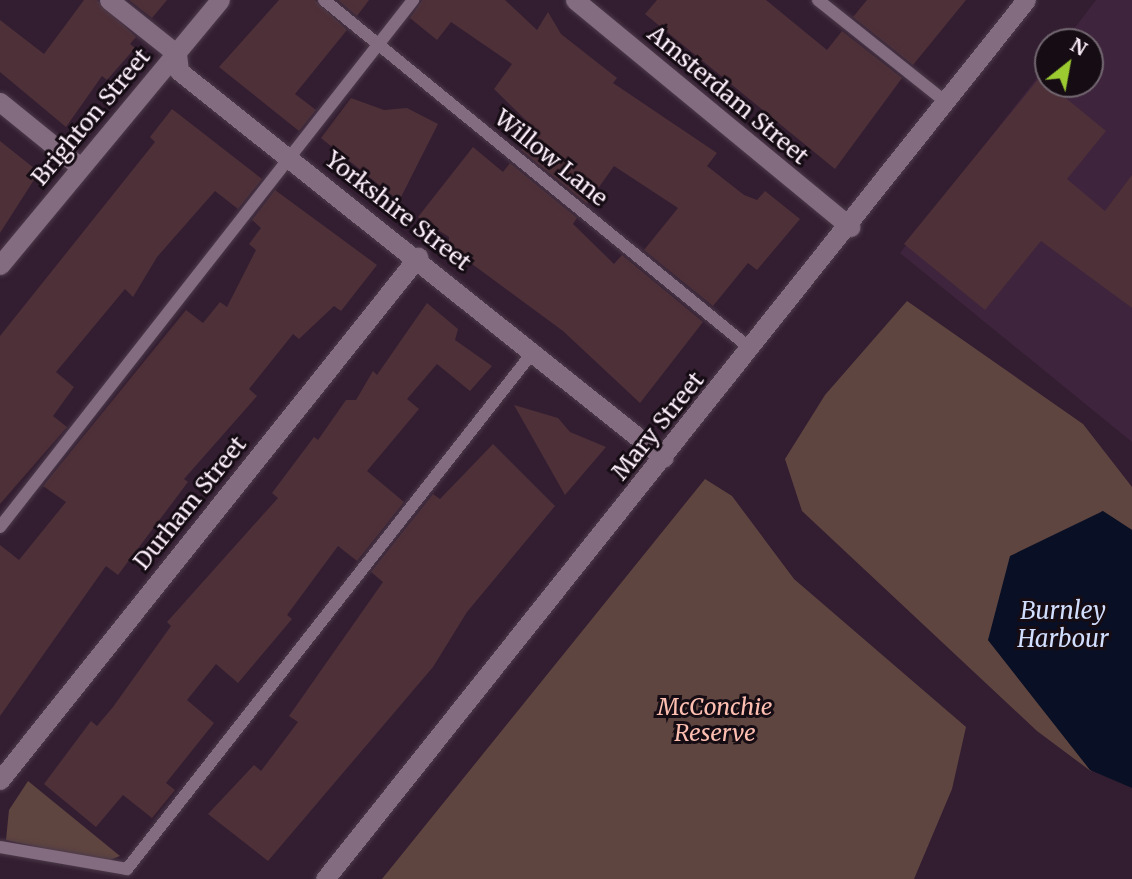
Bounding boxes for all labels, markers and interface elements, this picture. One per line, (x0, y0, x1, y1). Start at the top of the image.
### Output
street label: Amsterdam Street (642, 20, 814, 170)
north arrow (1034, 28, 1104, 98)
text: N (1066, 33, 1091, 61)
street label: Brighton Street (26, 43, 156, 191)
street label: Willow Lane (489, 104, 613, 212)
street label: Yorkshire Street (320, 146, 476, 276)
street label: Mary Street (606, 367, 710, 485)
street label: Durham Street (128, 431, 252, 575)
water label: Burnley Harbour (1017, 597, 1109, 653)
park label: McConchie Reserve (658, 693, 772, 747)

